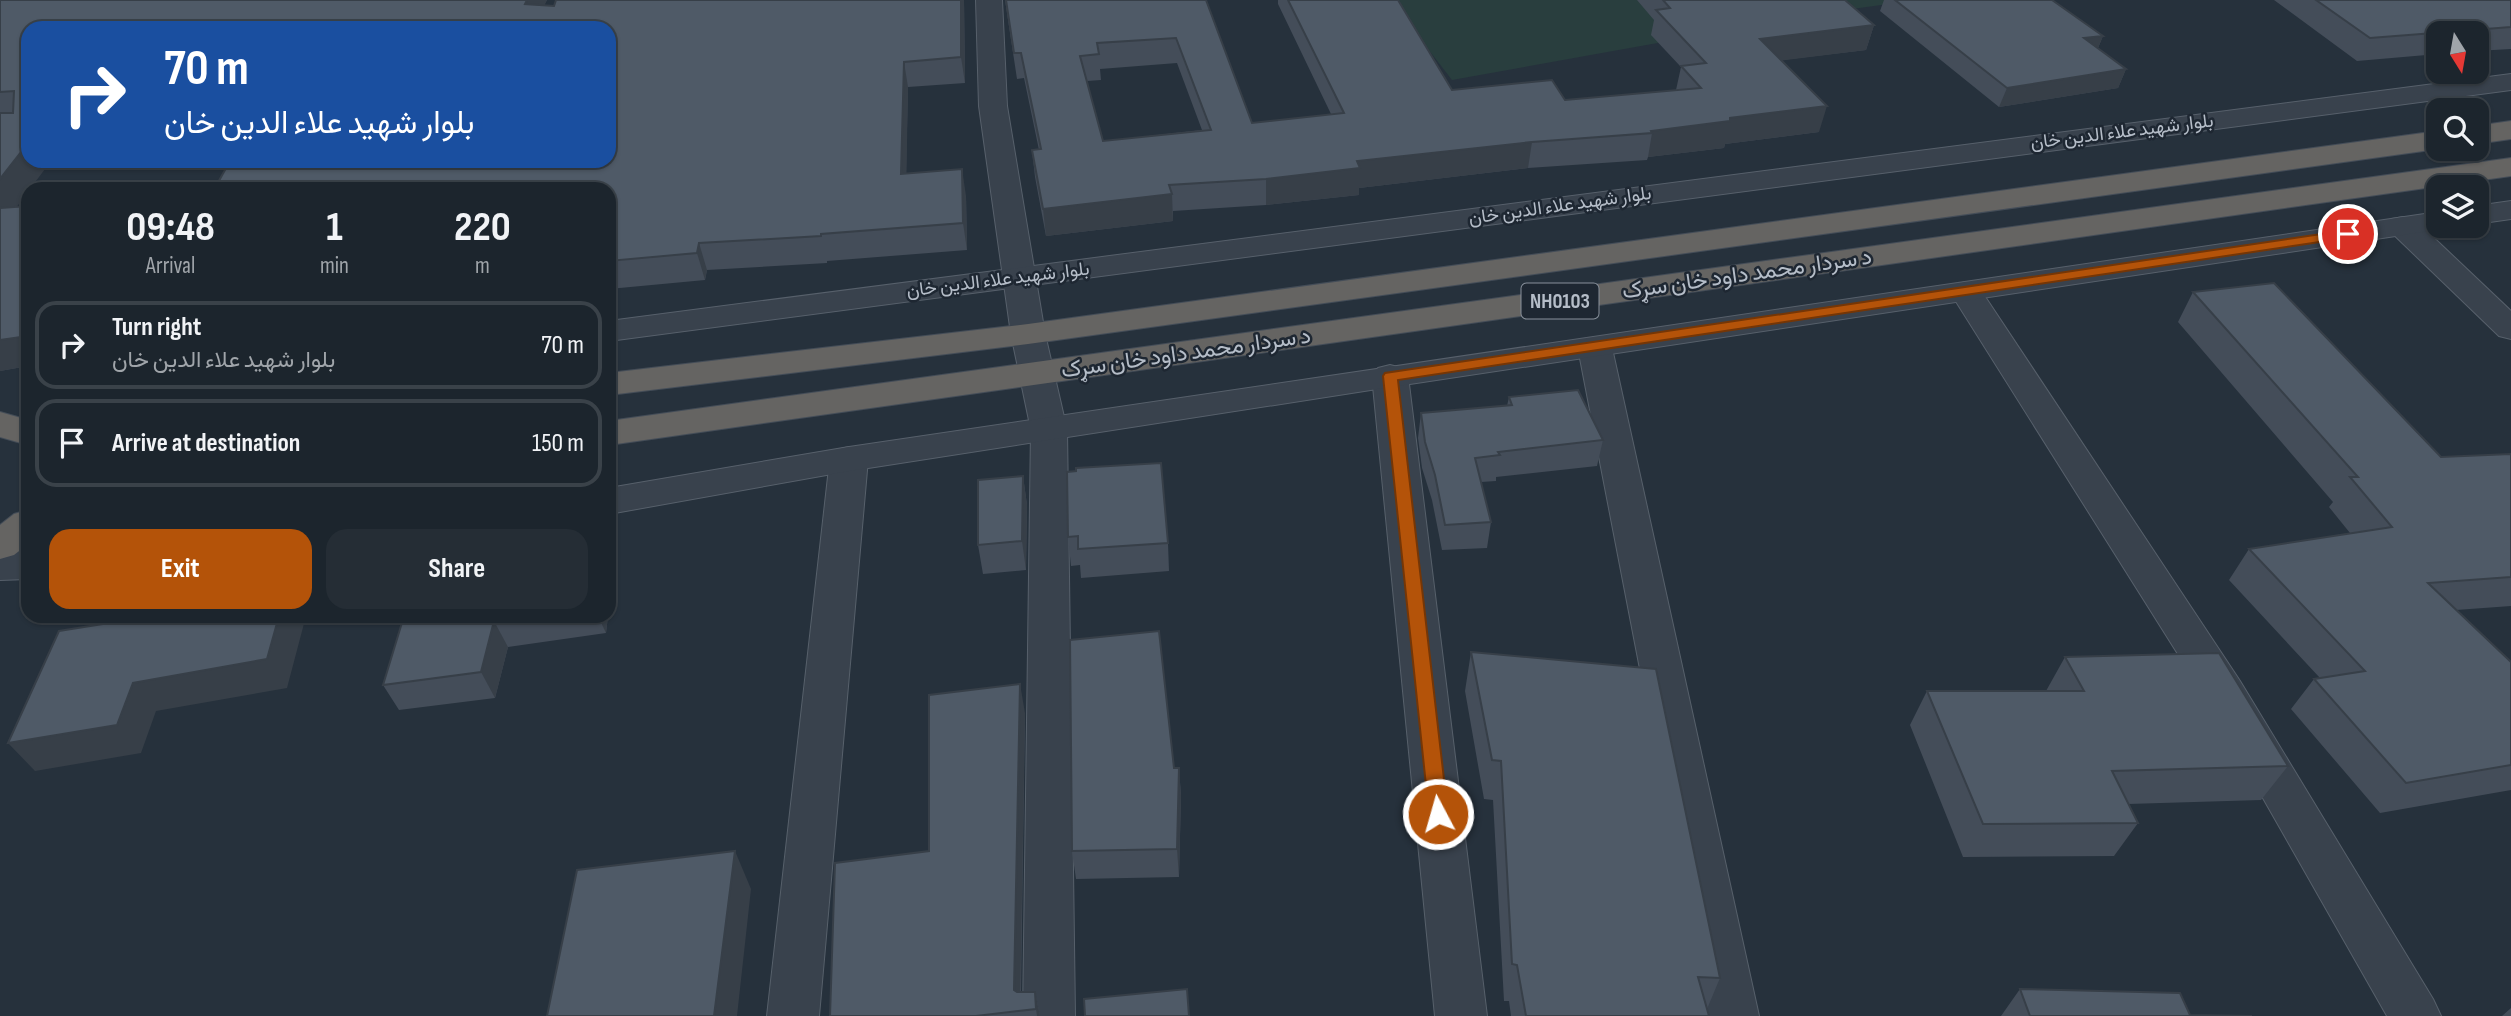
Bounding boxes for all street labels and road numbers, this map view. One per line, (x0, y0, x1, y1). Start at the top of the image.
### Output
street label: بلوار شهید علاء الدین خان (2029, 109, 2215, 155)
street label: بلوار شهید علاء الدین خان (1467, 182, 1653, 230)
street label: د سردار محمد داود خان سړک (1620, 243, 1874, 307)
street label: بلوار شهید علاء الدین خان (905, 257, 1091, 303)
road number: NH0103 (1522, 284, 1598, 318)
street label: د سردار محمد داود خان سړک (1059, 322, 1313, 386)

